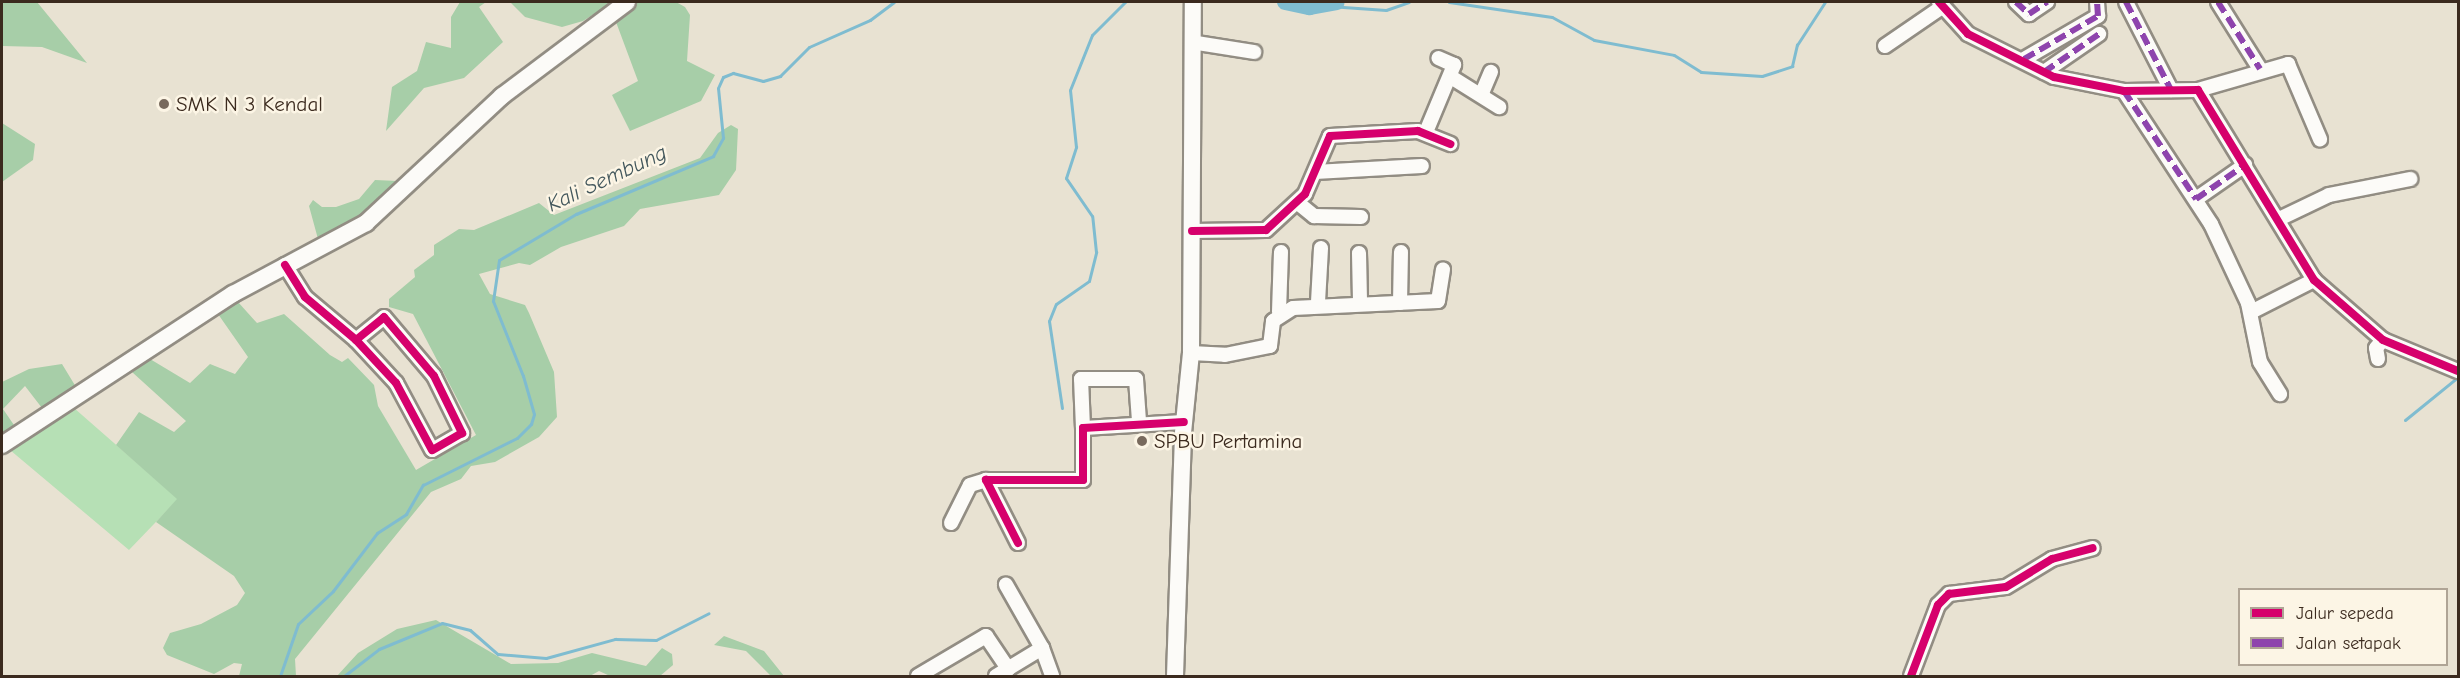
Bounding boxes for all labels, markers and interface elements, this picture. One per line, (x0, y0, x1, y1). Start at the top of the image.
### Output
place label: SMK N 3 Kendal (176, 91, 323, 117)
marker: SMK N 3 Kendal (157, 97, 171, 111)
water label: Kali Sembung (543, 140, 671, 218)
place label: SPBU Pertamina (1154, 428, 1302, 454)
marker: SPBU Pertamina (1135, 434, 1149, 448)
legend (2238, 588, 2448, 666)
text: Jalur sepeda (2296, 603, 2394, 624)
text: Jalan setapak (2296, 633, 2401, 654)

